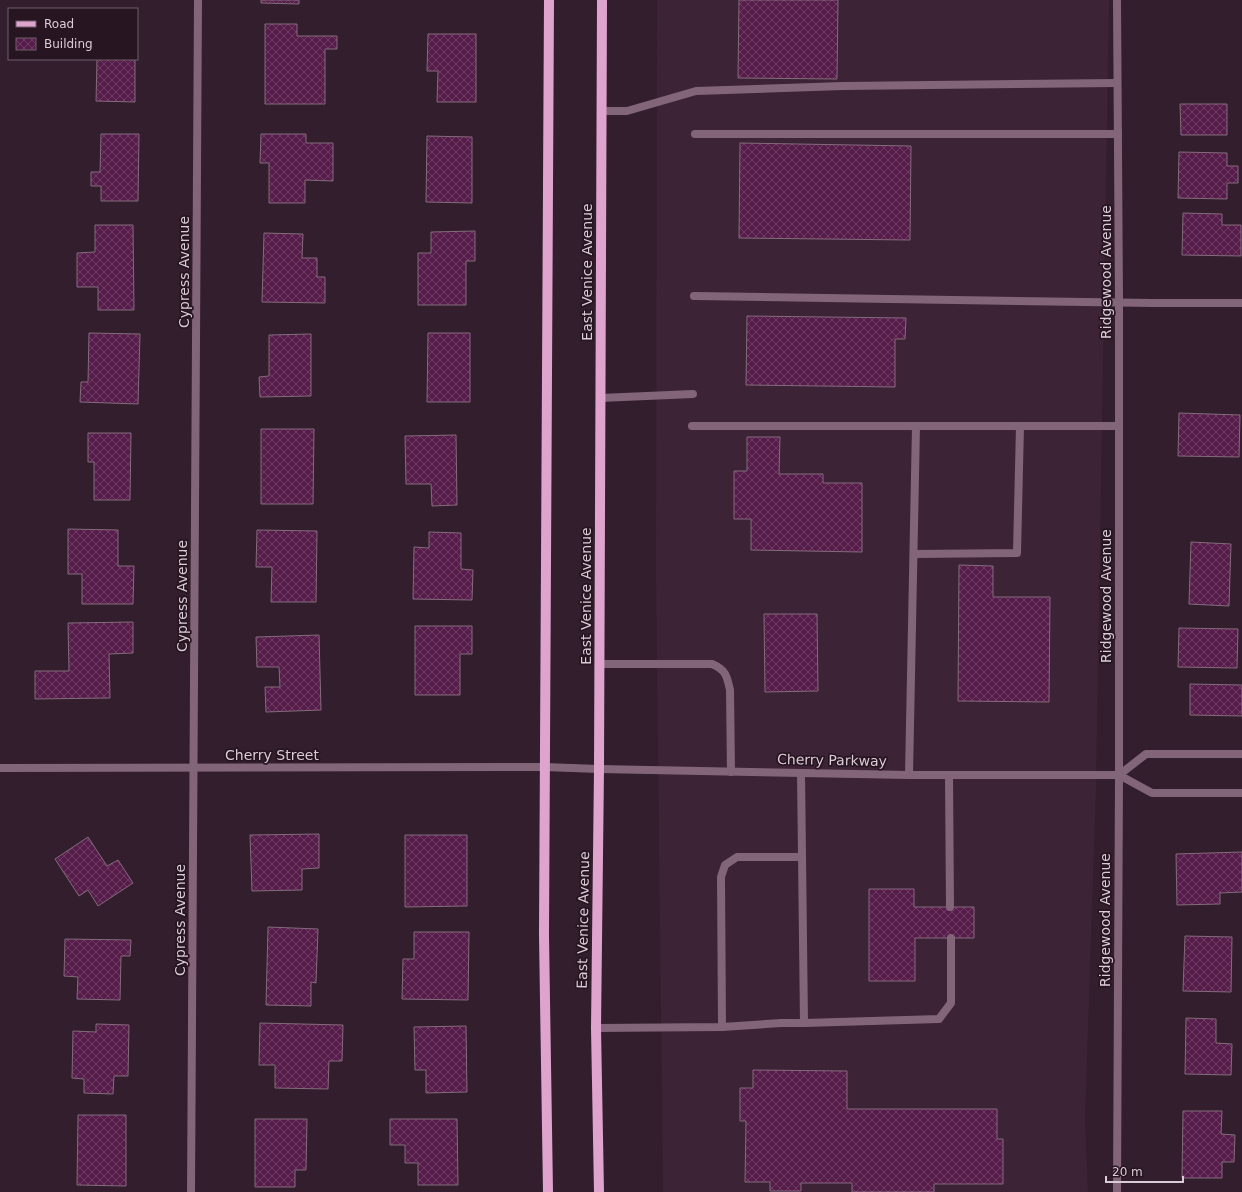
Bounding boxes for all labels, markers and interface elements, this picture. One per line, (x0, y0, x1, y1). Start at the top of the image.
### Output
legend (8, 8, 138, 60)
text: Road (44, 17, 74, 31)
text: Building (44, 37, 93, 51)
street label: East Venice Avenue (579, 203, 595, 341)
street label: Ridgewood Avenue (1098, 205, 1114, 339)
street label: Cypress Avenue (176, 216, 192, 328)
street label: East Venice Avenue (578, 527, 594, 665)
street label: Ridgewood Avenue (1098, 529, 1114, 663)
street label: Cypress Avenue (174, 540, 190, 652)
street label: Cherry Street (225, 747, 319, 763)
street label: Cherry Parkway (777, 751, 887, 769)
street label: East Venice Avenue (574, 851, 592, 989)
street label: Ridgewood Avenue (1097, 853, 1113, 987)
street label: Cypress Avenue (172, 864, 188, 976)
scale bar (1106, 1158, 1183, 1184)
text: 20 m (1112, 1165, 1143, 1179)

